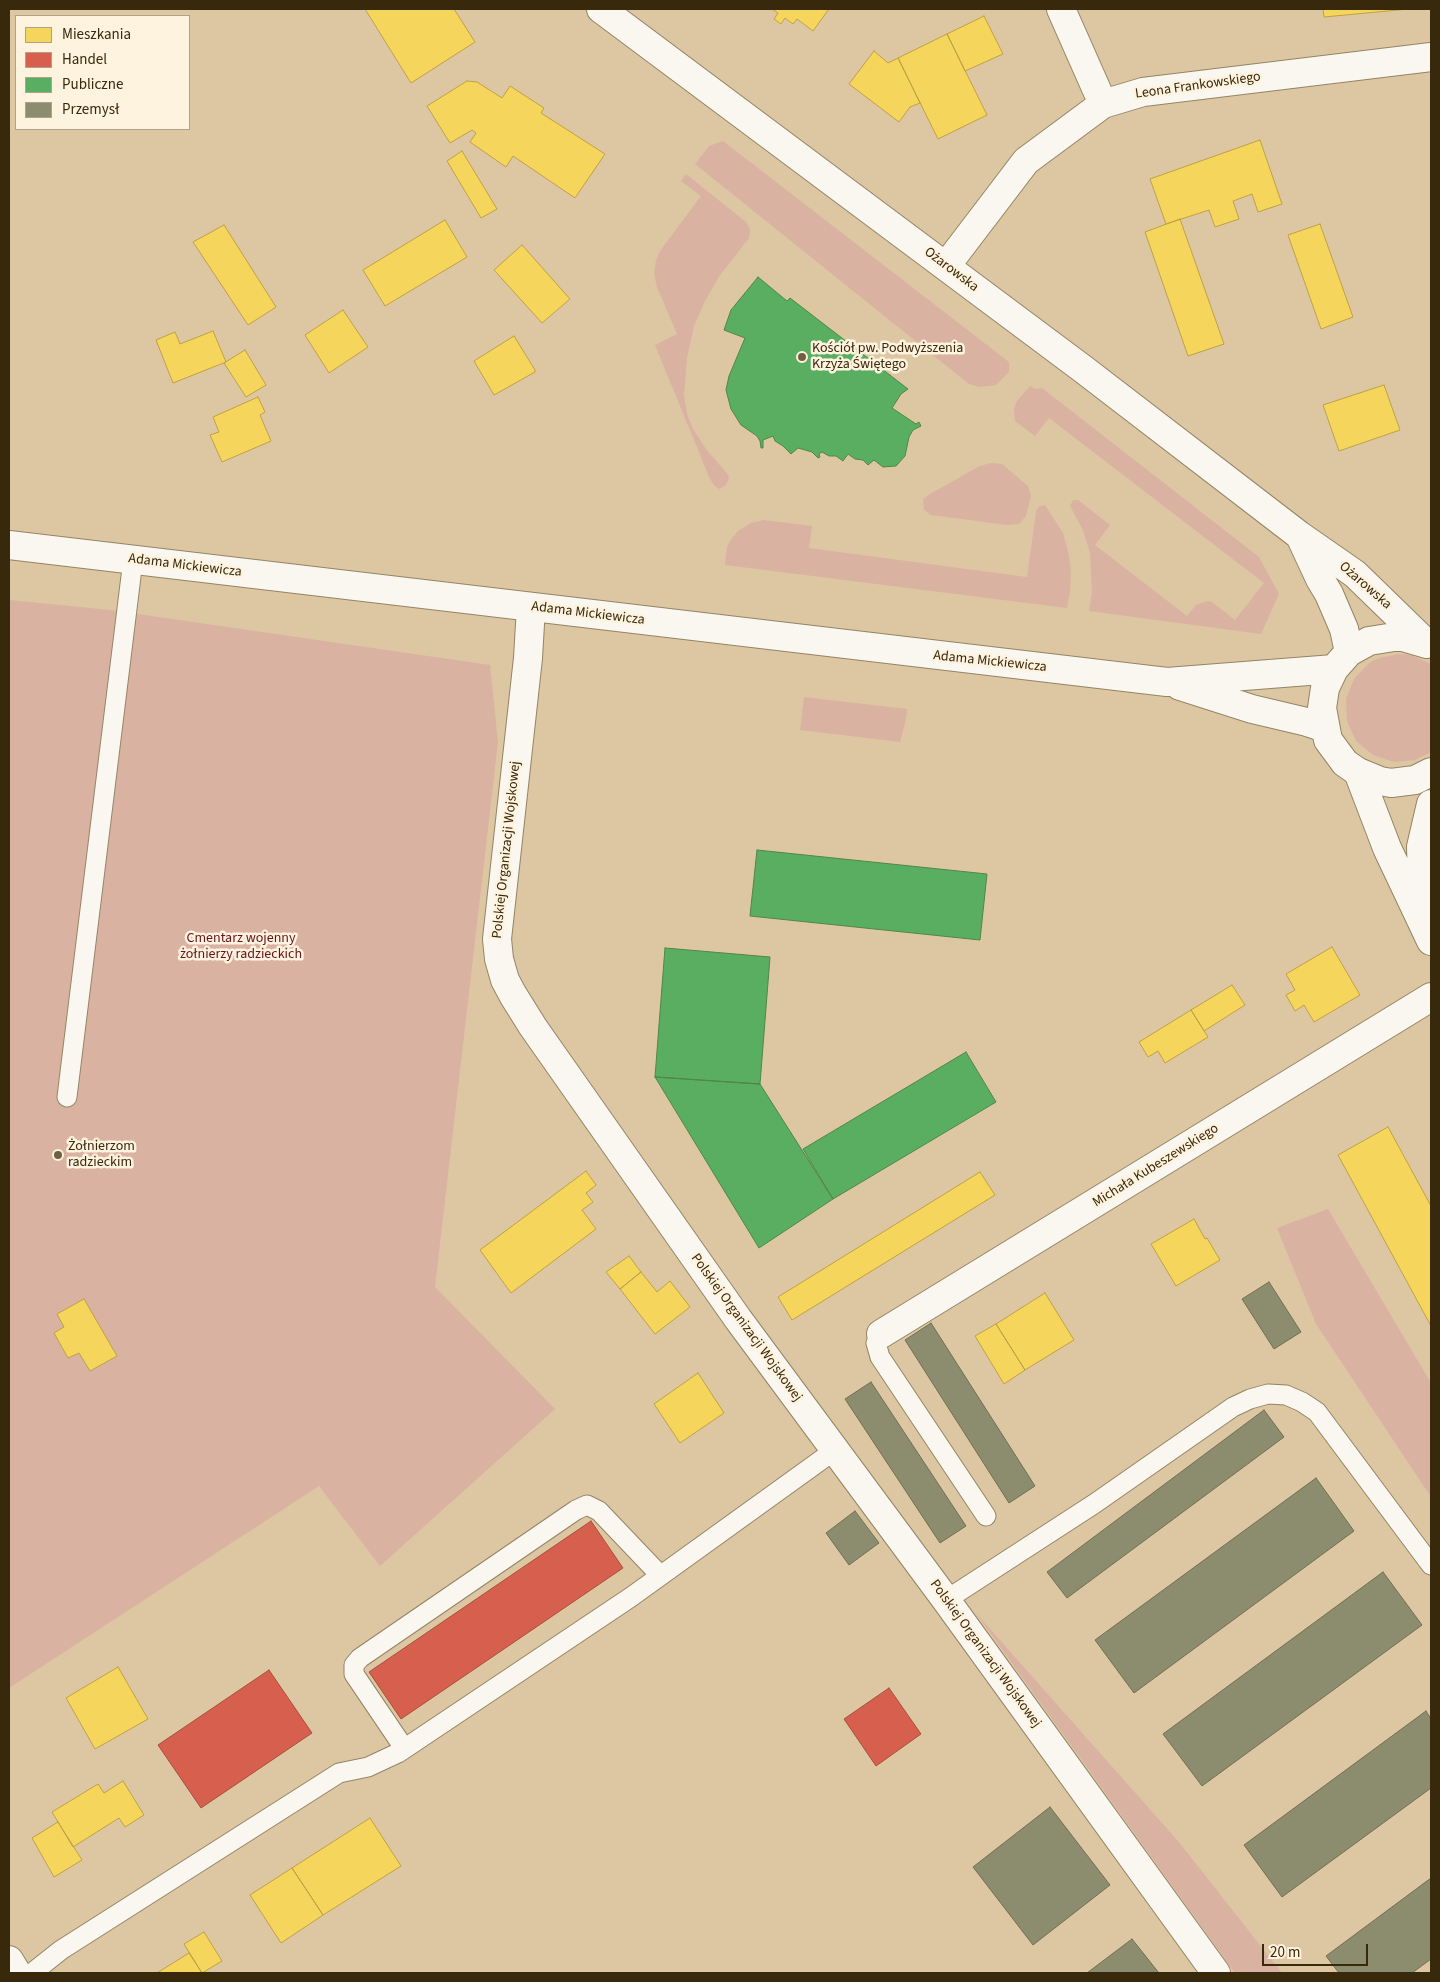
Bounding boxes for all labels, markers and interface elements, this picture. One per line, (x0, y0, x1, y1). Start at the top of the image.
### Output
legend (15, 15, 190, 130)
text: Mieszkania (62, 24, 131, 45)
text: Handel (62, 49, 107, 70)
street label: Leona Frankowskiego (1134, 69, 1262, 103)
text: Publiczne (62, 74, 123, 95)
text: Przemysł (62, 99, 120, 120)
street label: Ożarowska (920, 244, 982, 296)
place label: Kościół pw. Podwyższenia Krzyża Świętego (812, 341, 963, 374)
marker: Kościół pw. Podwyższenia Krzyża Świętego (796, 351, 808, 363)
street label: Adama Mickiewicza (127, 551, 243, 581)
street label: Ożarowska (1335, 559, 1395, 613)
street label: Adama Mickiewicza (530, 599, 646, 629)
street label: Adama Mickiewicza (932, 648, 1048, 676)
street label: Polskiej Organizacji Wojskowej (489, 760, 525, 940)
park label: Cmentarz wojenny żołnierzy radzieckich (180, 931, 302, 964)
street label: Michała Kubeszewskiego (1090, 1120, 1222, 1212)
place label: Żołnierzom radzieckim (68, 1139, 135, 1172)
marker: Żołnierzom radzieckim (52, 1149, 64, 1161)
street label: Polskiej Organizacji Wojskowej (687, 1251, 805, 1405)
street label: Polskiej Organizacji Wojskowej (926, 1577, 1044, 1731)
scale bar (1265, 1934, 1371, 1966)
text: 20 m (1270, 1942, 1300, 1963)

